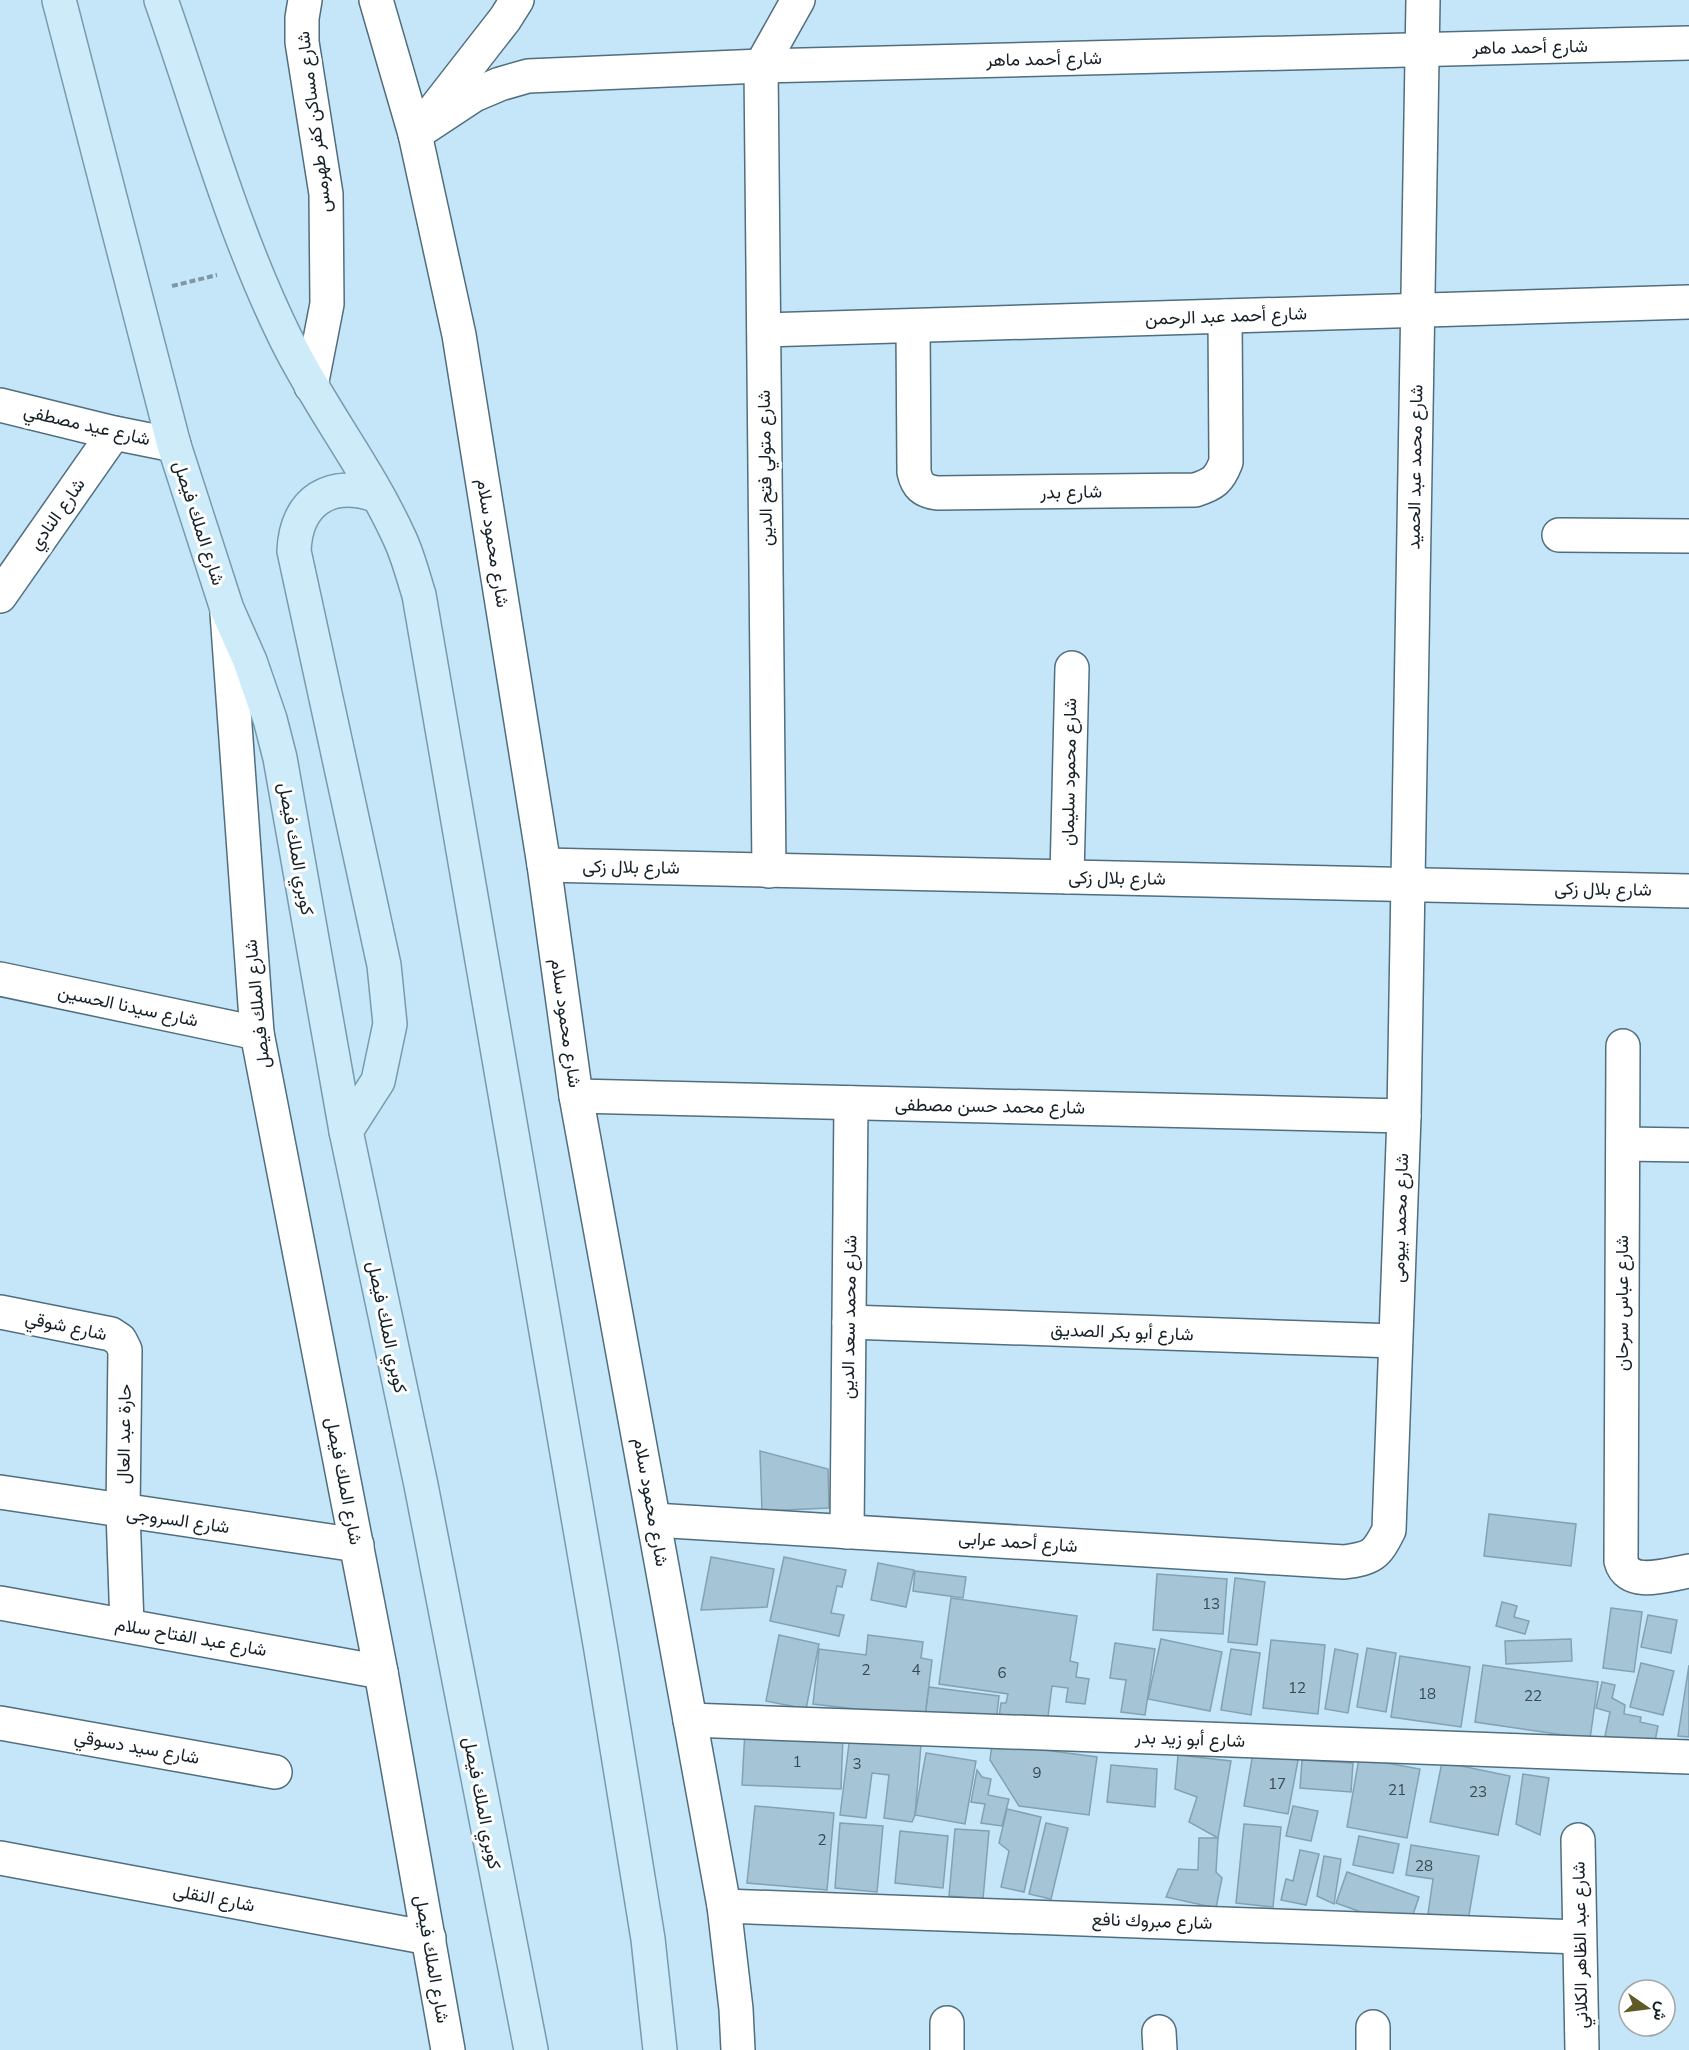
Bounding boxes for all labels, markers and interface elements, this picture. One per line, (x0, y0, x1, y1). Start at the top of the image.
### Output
street label: شارع مساكن كفر طهرمس (291, 30, 337, 214)
street label: شارع أحمد ماهر (1471, 34, 1588, 60)
street label: شارع أحمد ماهر (985, 46, 1102, 72)
street label: شارع أحمد عبد الرحمن (1145, 301, 1307, 331)
street label: شارع محمد عبد الحميد (1402, 384, 1428, 550)
street label: شارع متولي فتح الدين (752, 390, 781, 546)
street label: شارع عيد مصطفي (21, 399, 153, 454)
street label: شارع الملك فيصل (168, 458, 230, 588)
street label: شارع النادي (24, 473, 93, 556)
street label: شارع محمود سلام (471, 477, 515, 609)
street label: شارع بدر (1039, 479, 1102, 505)
street label: شارع محمود سليمان (1056, 698, 1082, 846)
street label: كوبري الملك فيصل (270, 781, 319, 918)
street label: شارع بلال زكى (582, 854, 680, 880)
street label: شارع بلال زكى (1068, 865, 1166, 891)
street label: شارع بلال زكى (1554, 876, 1652, 902)
street label: شارع الملك فيصل (238, 938, 276, 1070)
street label: شارع محمود سلام (545, 957, 587, 1089)
street label: شارع سيدنا الحسين (56, 979, 200, 1033)
street label: شارع محمد حسن مصطفى (895, 1092, 1085, 1120)
street label: شارع محمد بيومى (1386, 1153, 1414, 1283)
street label: شارع محمد سعد الدين (836, 1235, 862, 1399)
street label: شارع عباس سرحان (1610, 1235, 1634, 1371)
street label: كوبري الملك فيصل (358, 1259, 413, 1396)
street label: شارع شوقي (22, 1306, 109, 1349)
street label: شارع أبو بكر الصديق (1050, 1318, 1194, 1346)
street label: حارة عبد العال (111, 1384, 136, 1484)
street label: شارع الملك فيصل (320, 1415, 368, 1547)
street label: شارع محمود سلام (628, 1436, 674, 1568)
street label: شارع السروجى (125, 1501, 231, 1539)
street label: شارع أحمد عرابى (957, 1526, 1079, 1558)
house number: 13 (1202, 1594, 1220, 1613)
street label: شارع عبد الفتاح سلام (113, 1612, 269, 1662)
house number: 2 (861, 1660, 871, 1679)
house number: 4 (911, 1660, 921, 1679)
house number: 6 (997, 1663, 1007, 1682)
house number: 12 (1288, 1678, 1306, 1697)
house number: 18 (1418, 1684, 1436, 1703)
house number: 22 (1524, 1686, 1542, 1705)
street label: شارع سيد دسوقي (72, 1724, 201, 1773)
street label: شارع أبو زيد بدر (1134, 1725, 1245, 1753)
street label: كوبري الملك فيصل (454, 1735, 507, 1872)
house number: 1 (792, 1752, 802, 1771)
house number: 3 (852, 1754, 862, 1773)
house number: 9 (1032, 1763, 1042, 1782)
house number: 17 (1268, 1774, 1286, 1793)
house number: 21 (1388, 1780, 1406, 1799)
house number: 23 (1469, 1782, 1487, 1801)
house number: 2 (817, 1830, 827, 1849)
house number: 28 (1415, 1856, 1433, 1875)
street label: شارع عبد الظاهر الكلاني (1567, 1861, 1596, 2029)
street label: شارع النقلى (171, 1878, 257, 1918)
street label: شارع الملك فيصل (409, 1893, 455, 2025)
street label: شارع مبروك نافع (1091, 1907, 1213, 1935)
north arrow (1617, 1978, 1677, 2038)
text: ش (1650, 2000, 1674, 2023)

